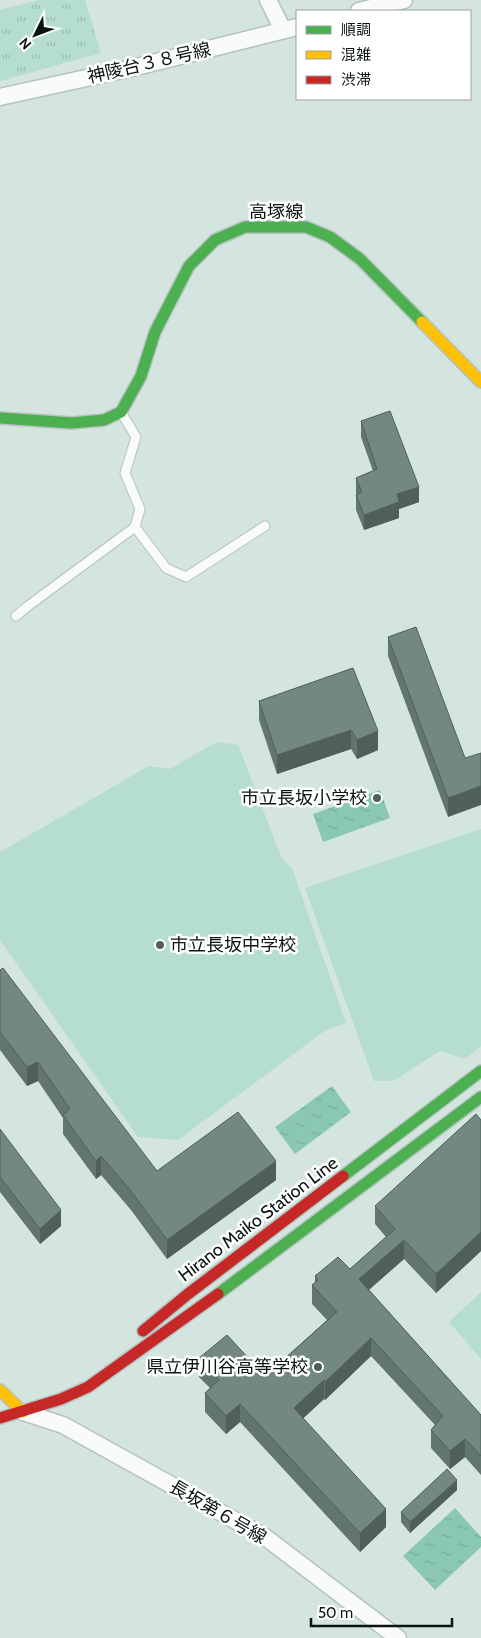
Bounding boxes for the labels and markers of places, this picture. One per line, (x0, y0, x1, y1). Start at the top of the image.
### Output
place label: 市立長坂小学校 (241, 787, 367, 809)
marker: 市立長坂小学校 (371, 792, 383, 804)
place label: 市立長坂中学校 (170, 934, 296, 956)
marker: 市立長坂中学校 (154, 939, 166, 951)
place label: 県立伊川谷高等学校 (146, 1356, 308, 1378)
marker: 県立伊川谷高等学校 (312, 1361, 324, 1373)

